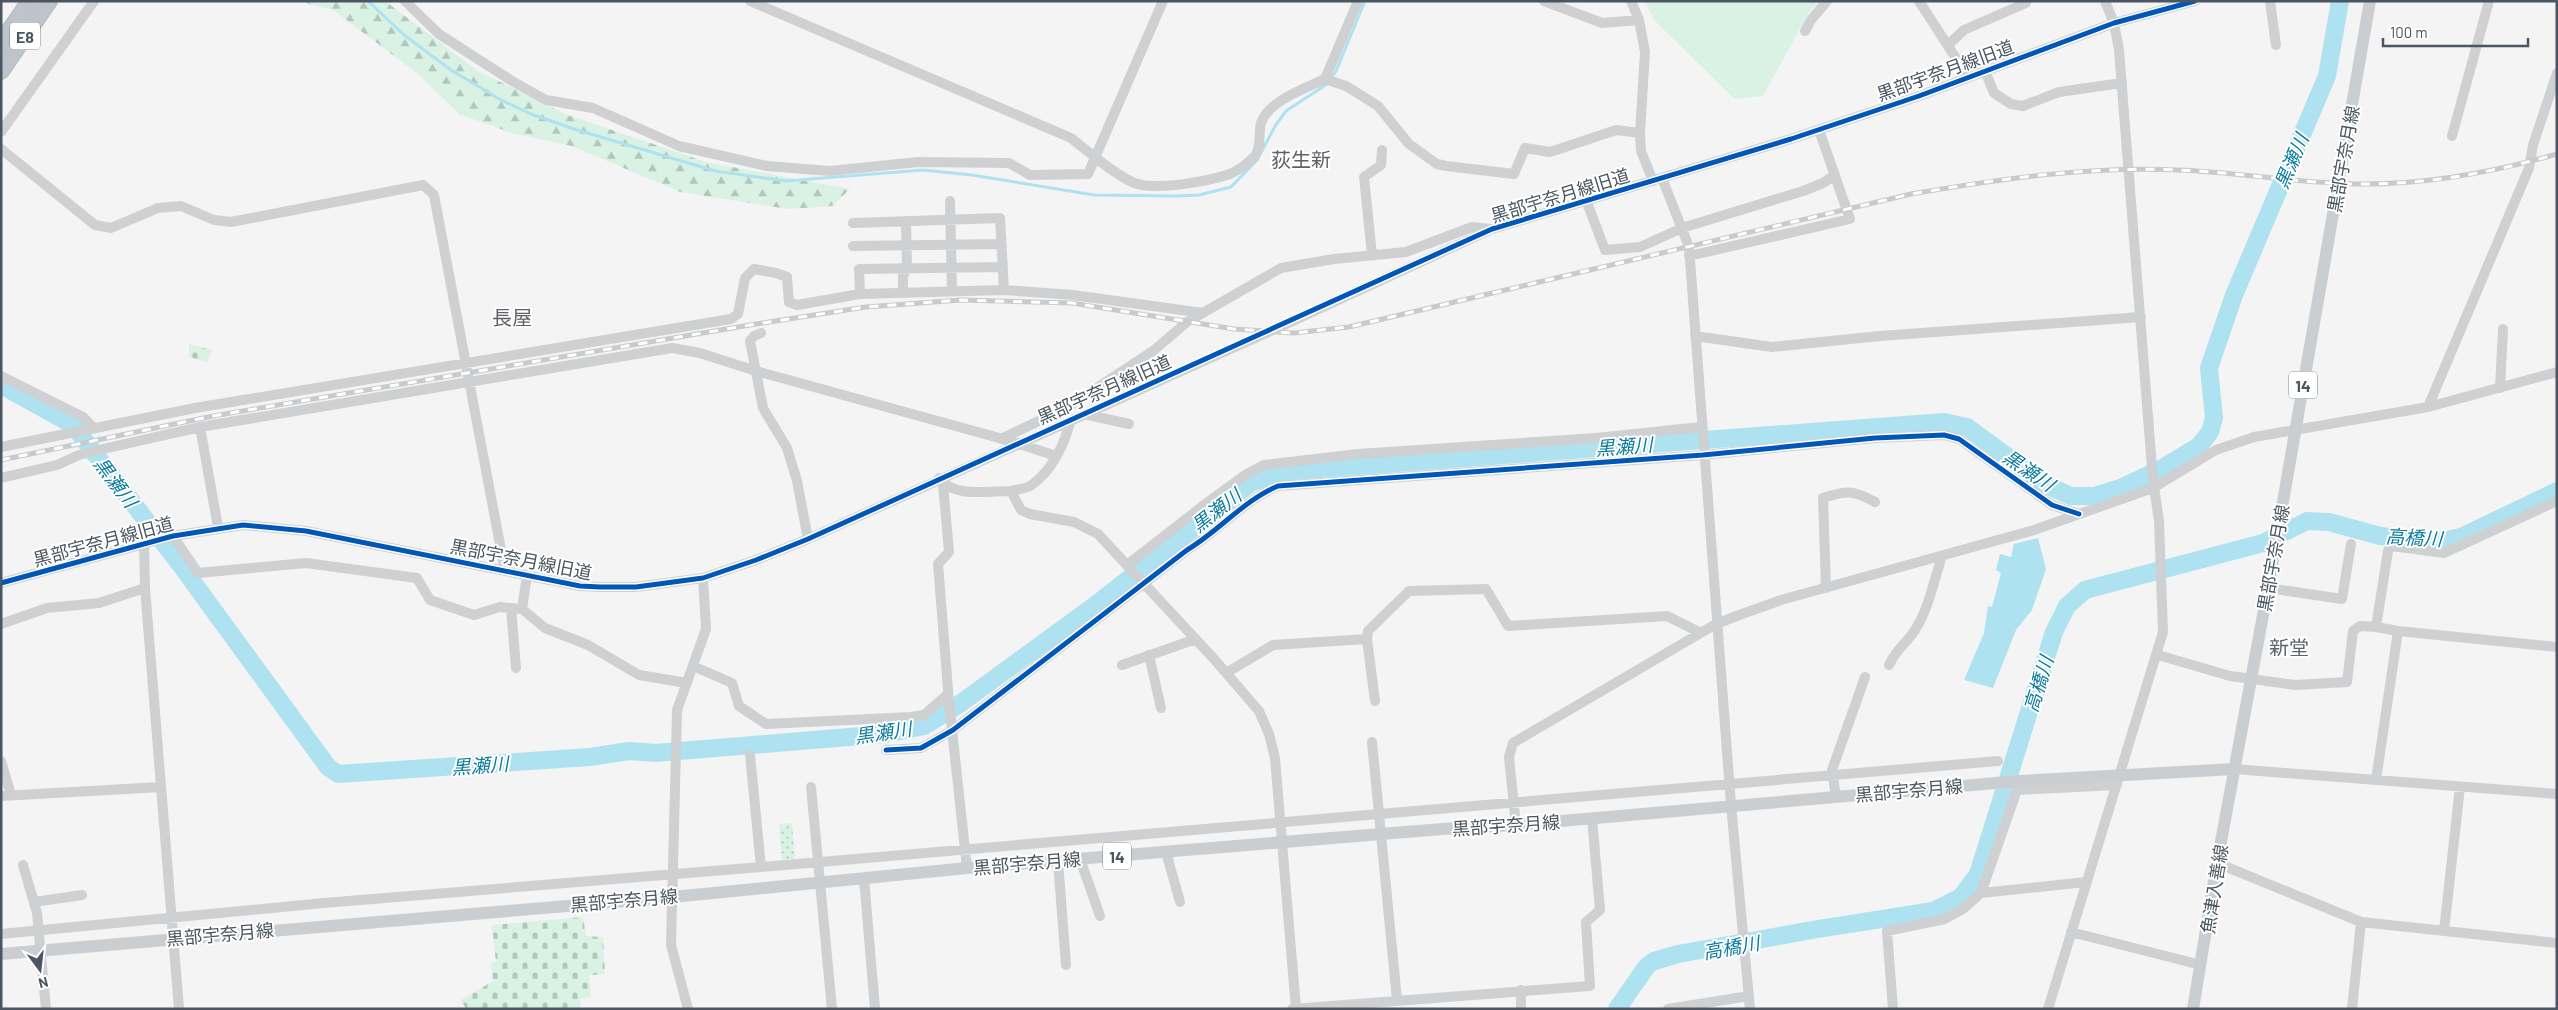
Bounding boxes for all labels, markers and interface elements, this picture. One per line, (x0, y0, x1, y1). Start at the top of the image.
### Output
scale bar (2383, 15, 2528, 47)
road number: E8 (10, 22, 40, 50)
text: 100 m (2390, 23, 2428, 41)
street label: 黒部宇奈月線旧道 (1874, 35, 2016, 105)
street label: 黒部宇奈月線 (2323, 104, 2363, 214)
water label: 黒瀬川 (2269, 128, 2314, 192)
district label: 荻生新 (1271, 147, 1331, 171)
street label: 黒部宇奈月線旧道 (1488, 163, 1632, 227)
district label: 長屋 (492, 305, 532, 329)
street label: 黒部宇奈月線旧道 (1034, 350, 1174, 428)
road number: 14 (2289, 372, 2317, 398)
water label: 黒瀬川 (1595, 432, 1655, 459)
water label: 黒瀬川 (1999, 445, 2061, 497)
water label: 黒瀬川 (90, 452, 144, 513)
water label: 黒瀬川 (1186, 482, 1247, 537)
street label: 黒部宇奈月線 (2253, 503, 2293, 613)
street label: 黒部宇奈月線旧道 (31, 512, 175, 570)
water label: 高橋川 (2385, 524, 2445, 550)
street label: 黒部宇奈月線旧道 (448, 534, 594, 584)
district label: 新堂 (2269, 635, 2309, 659)
water label: 高橋川 (2019, 651, 2058, 715)
water label: 黒瀬川 (853, 716, 915, 747)
water label: 黒瀬川 (451, 751, 511, 778)
street label: 黒部宇奈月線 (1854, 774, 1964, 806)
street label: 黒部宇奈月線 (1451, 810, 1561, 840)
road number: 14 (1103, 842, 1131, 869)
street label: 魚津入善線 (2196, 843, 2232, 935)
street label: 黒部宇奈月線 (972, 847, 1082, 879)
street label: 黒部宇奈月線 (569, 884, 679, 916)
street label: 黒部宇奈月線 (165, 918, 275, 950)
water label: 高橋川 (1701, 930, 1763, 963)
north arrow (15, 945, 65, 995)
text: N (37, 974, 50, 992)

